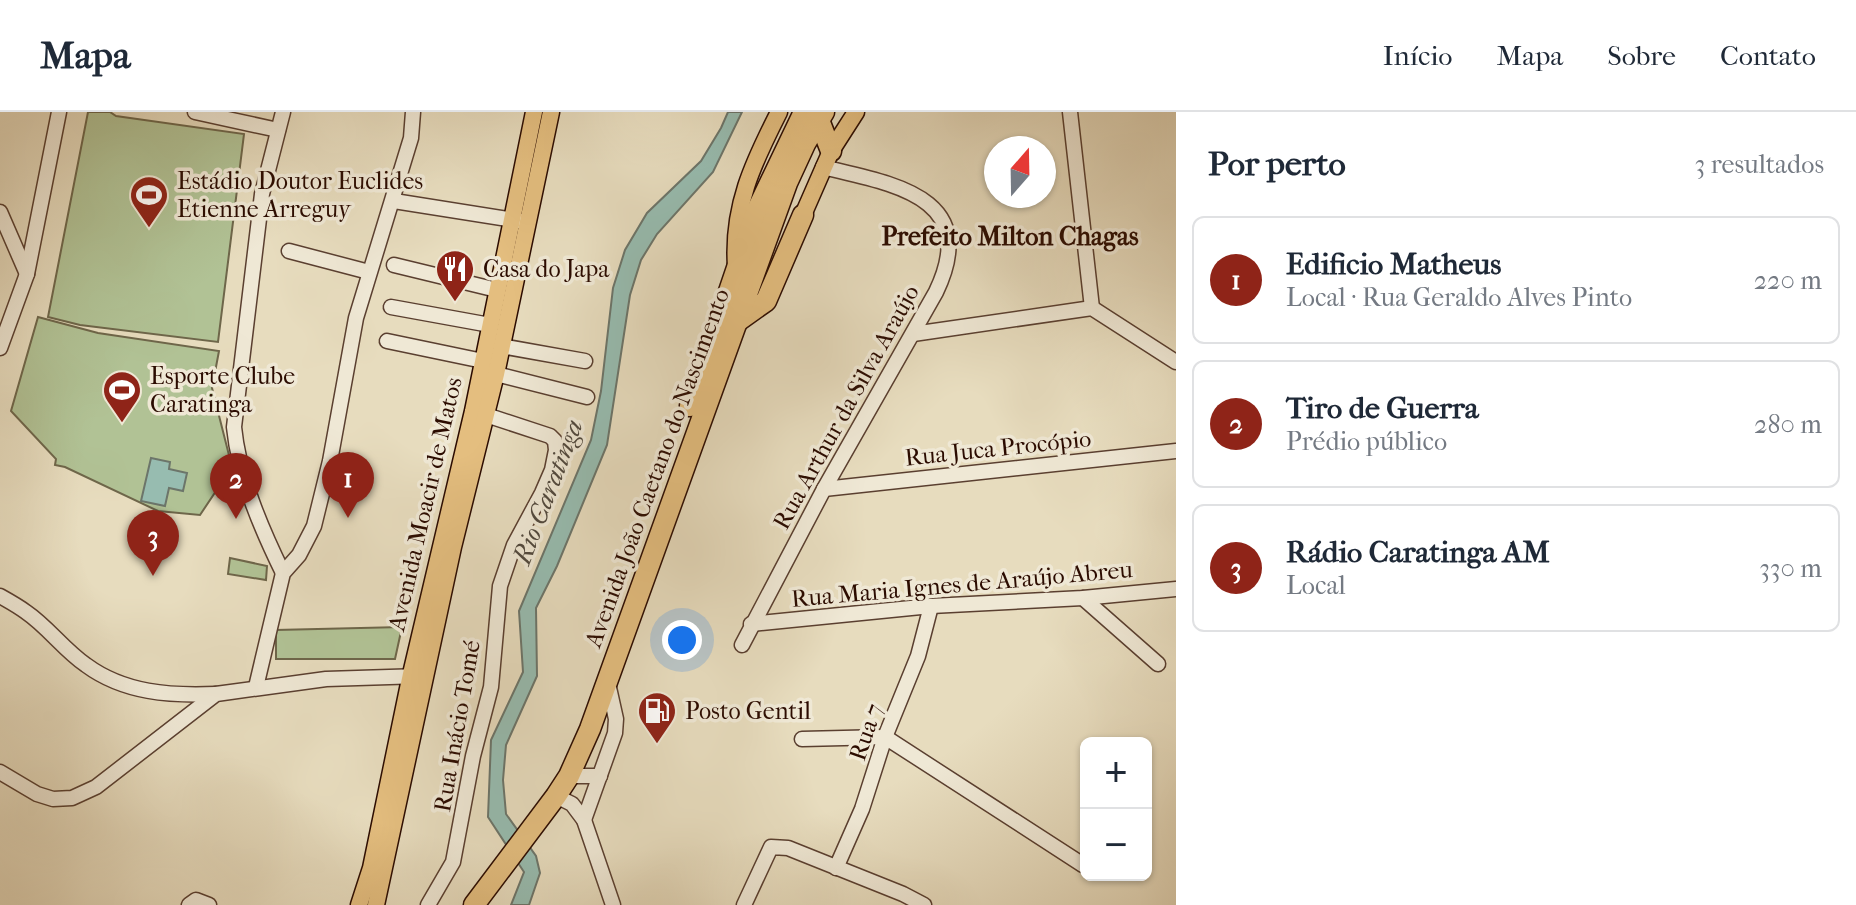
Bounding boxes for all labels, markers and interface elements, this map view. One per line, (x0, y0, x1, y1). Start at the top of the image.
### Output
text: Mapa (40, 33, 131, 78)
text: Início (1383, 39, 1453, 72)
text: Mapa (1497, 39, 1563, 72)
text: Sobre (1607, 39, 1676, 72)
text: Contato (1720, 39, 1816, 72)
north arrow (984, 136, 1056, 208)
text: Por perto (1208, 144, 1346, 184)
text: 3 resultados (1694, 149, 1824, 180)
place label: Estádio Doutor Euclides Etienne Arreguy (177, 167, 423, 223)
sports icon: Estádio Doutor Euclides Etienne Arreguy (128, 174, 170, 229)
district label: Prefeito Milton Chagas (881, 221, 1139, 252)
text: Edificio Matheus (1286, 247, 1501, 282)
restaurant icon: Casa do Japa (434, 248, 476, 303)
place label: Casa do Japa (483, 255, 610, 283)
text: 1 (1231, 265, 1241, 296)
text: 220 m (1754, 265, 1822, 296)
street label: Rua Arthur da Silva Araújo (767, 280, 925, 534)
text: Local · Rua Geraldo Alves Pinto (1286, 282, 1632, 313)
street label: Avenida João Caetano do Nascimento (579, 285, 735, 652)
place label: Esporte Clube Caratinga (150, 362, 295, 418)
sports icon: Esporte Clube Caratinga (101, 369, 143, 424)
street label: Avenida Moacir de Matos (382, 374, 468, 634)
text: Tiro de Guerra (1286, 391, 1479, 426)
text: 2 (1229, 409, 1243, 440)
text: 280 m (1754, 409, 1822, 440)
water label: Rio Caratinga (506, 415, 590, 570)
street label: Rua Juca Procópio (903, 424, 1093, 472)
text: Prédio público (1286, 426, 1447, 457)
pin: 1 (322, 452, 374, 518)
pin: 2 (210, 453, 262, 519)
pin: 3 (127, 510, 179, 576)
text: Rádio Caratinga AM (1286, 535, 1550, 570)
text: 3 (1231, 553, 1241, 584)
text: 330 m (1759, 553, 1822, 584)
street label: Rua Maria Ignes de Araújo Abreu (790, 555, 1134, 613)
text: Local (1286, 570, 1346, 601)
your location (662, 620, 702, 660)
street label: Rua Inácio Tomé (428, 638, 486, 814)
fuel station icon: Posto Gentil (636, 690, 678, 745)
place label: Posto Gentil (685, 697, 811, 725)
street label: Rua 7 (843, 700, 889, 764)
map controls (1080, 737, 1152, 881)
button: + (1080, 737, 1152, 809)
button: − (1080, 809, 1152, 881)

